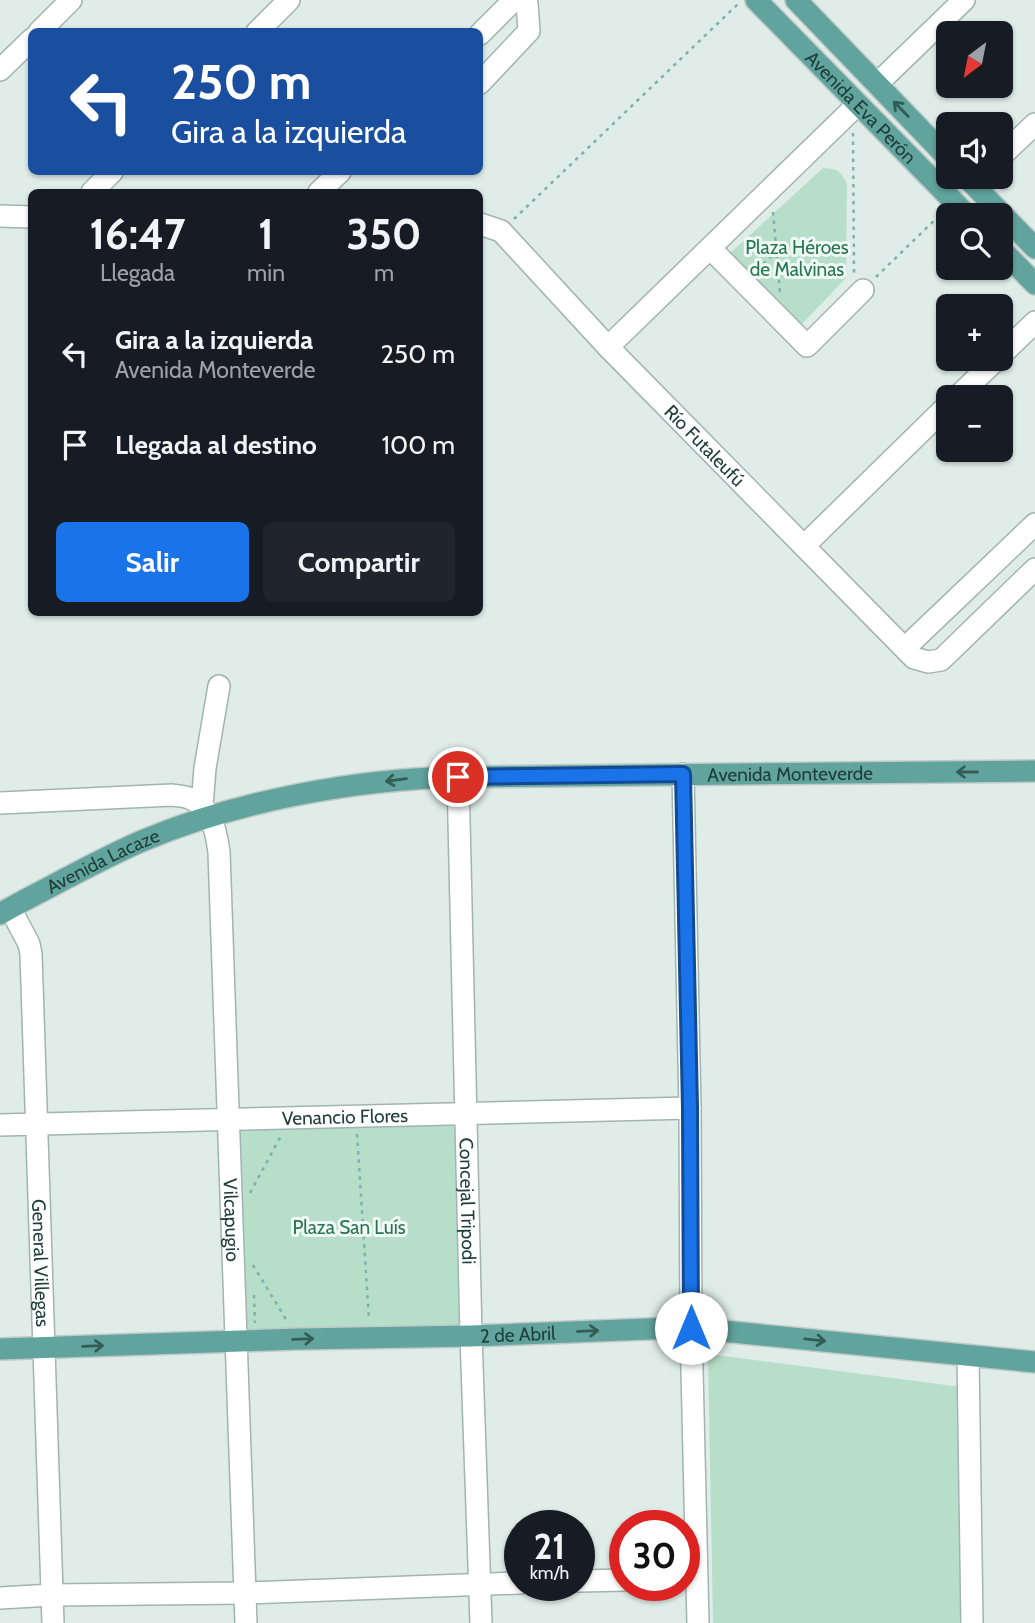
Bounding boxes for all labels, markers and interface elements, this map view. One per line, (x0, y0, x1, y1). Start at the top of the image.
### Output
north arrow (936, 21, 1013, 98)
map controls (936, 21, 1013, 462)
street label: Avenida Eva Perón (800, 46, 921, 169)
text: 250 m (171, 52, 311, 111)
icon: left (56, 56, 147, 147)
one-way arrow (893, 101, 910, 118)
text: Gira a la izquierda (171, 112, 406, 151)
button: sound (936, 112, 1013, 189)
button: search (936, 203, 1013, 280)
text: 16:47 (90, 208, 186, 260)
text: 1 (258, 208, 274, 260)
text: 350 (347, 208, 421, 260)
park label: Plaza Héroes de Malvinas (745, 236, 849, 281)
text: Llegada (100, 259, 175, 287)
text: min (247, 259, 285, 287)
text: m (374, 259, 394, 287)
button: + (936, 294, 1013, 371)
text: Gira a la izquierda (115, 324, 313, 356)
icon: left (56, 335, 94, 373)
text: 250 m (381, 338, 455, 370)
text: Avenida Monteverde (115, 356, 315, 384)
button: − (936, 385, 1013, 462)
street label: Río Futaleufú (659, 400, 750, 491)
icon: arrive (56, 426, 94, 464)
text: Llegada al destino (115, 429, 317, 461)
text: 100 m (382, 429, 455, 461)
button: Salir (56, 522, 249, 602)
button: Compartir (263, 522, 455, 602)
pin (428, 747, 488, 807)
icon: arrive (439, 758, 477, 796)
street label: Avenida Monteverde (707, 762, 873, 786)
one-way arrow (956, 765, 979, 779)
one-way arrow (386, 774, 408, 787)
street label: Avenida Lacaze (43, 824, 163, 899)
street label: Venancio Flores (282, 1104, 408, 1130)
street label: Concejal Tripodi (454, 1137, 480, 1265)
street label: Vilcapugio (218, 1178, 244, 1262)
street label: General Villegas (27, 1199, 54, 1327)
park label: Plaza San Luís (292, 1216, 406, 1239)
position arrow (654, 1291, 728, 1365)
street label: 2 de Abril (480, 1322, 557, 1348)
one-way arrow (576, 1325, 599, 1338)
one-way arrow (291, 1332, 314, 1345)
one-way arrow (803, 1334, 826, 1347)
one-way arrow (81, 1339, 104, 1352)
speed limit sign: 30 (609, 1510, 700, 1601)
text: 21 (534, 1525, 565, 1568)
text: km/h (530, 1562, 569, 1584)

